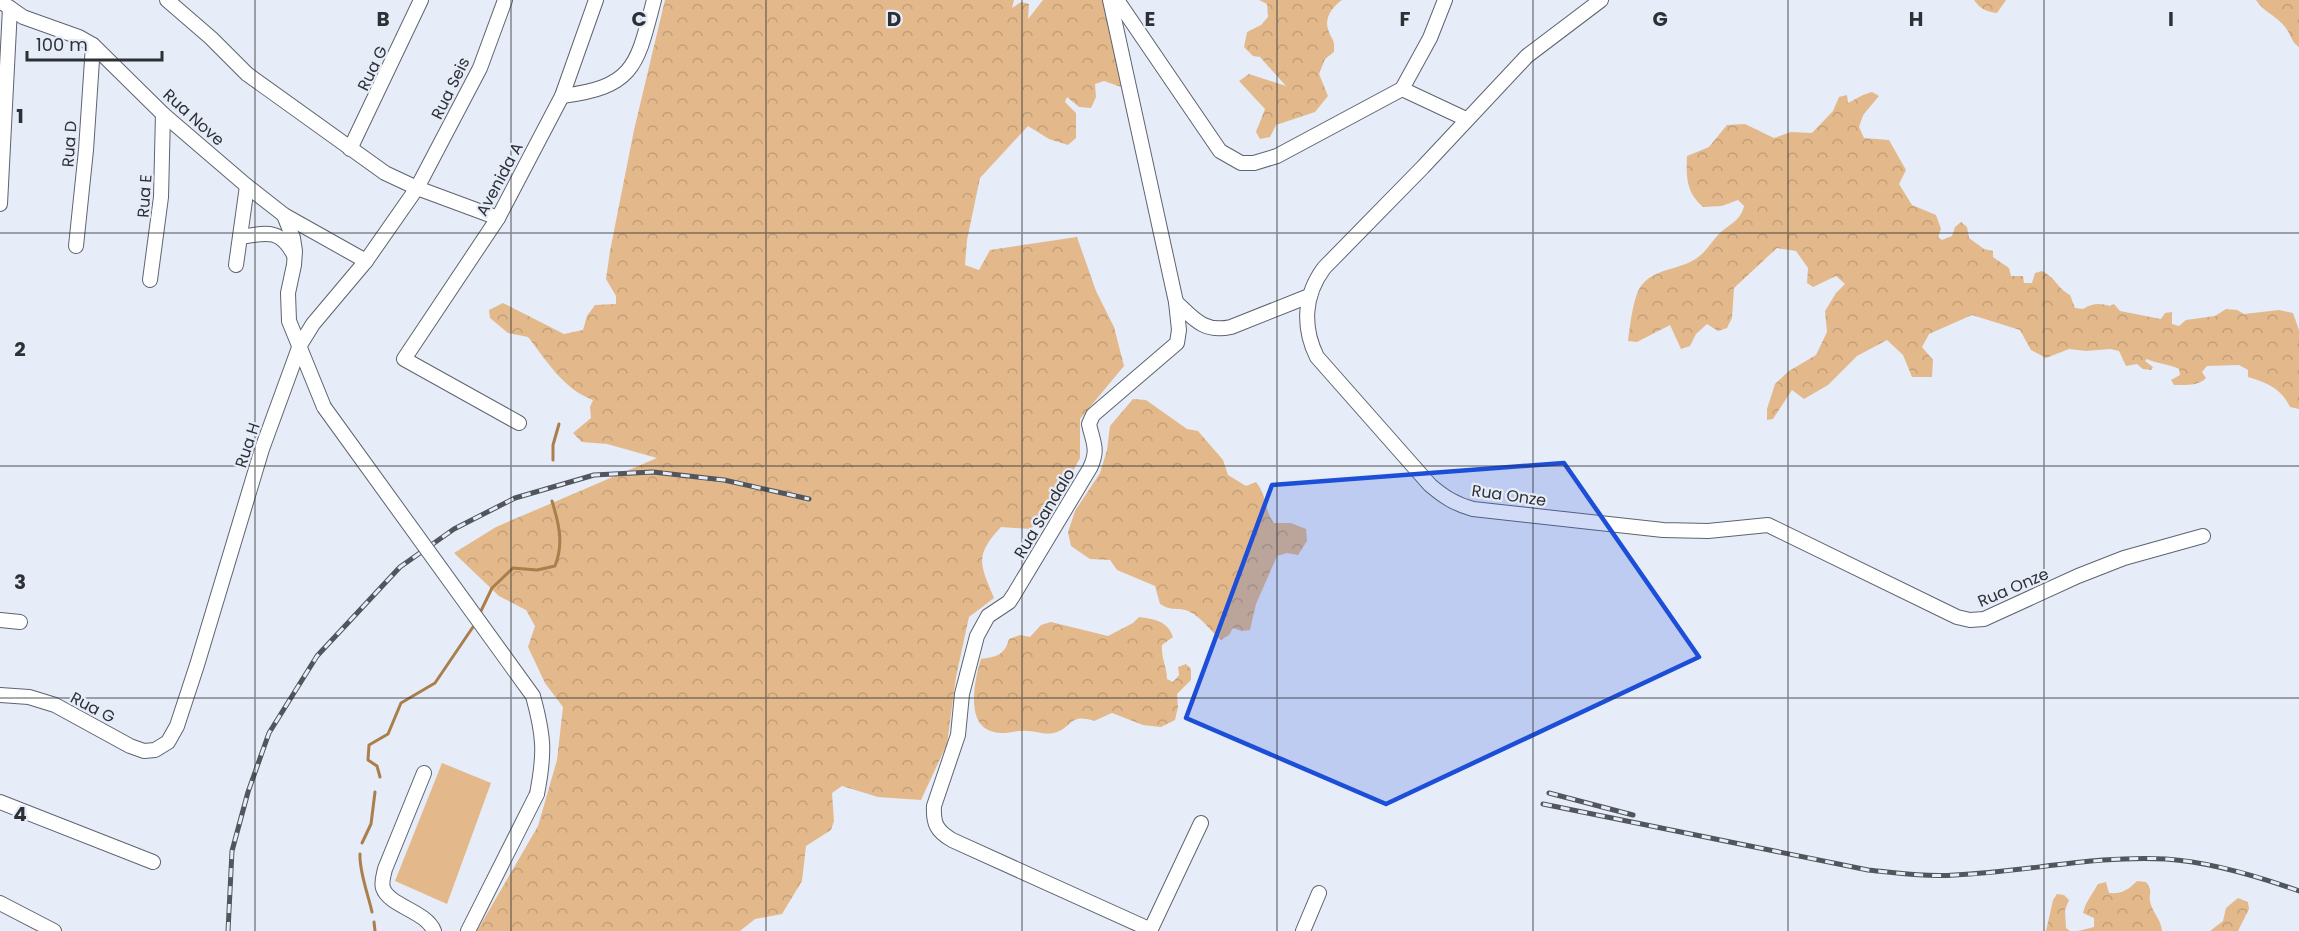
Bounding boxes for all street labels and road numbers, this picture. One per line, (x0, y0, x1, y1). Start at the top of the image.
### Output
street label: Rua G (352, 42, 393, 95)
street label: Rua Seis (426, 53, 475, 123)
street label: Rua Nove (158, 84, 229, 151)
street label: Rua D (56, 120, 83, 168)
street label: Avenida A (470, 138, 529, 220)
street label: Rua E (132, 174, 157, 218)
street label: Rua H (229, 420, 266, 471)
street label: Rua Sandalo (1008, 464, 1080, 563)
street label: Rua Onze (1470, 479, 1548, 512)
street label: Rua Onze (1974, 562, 2052, 613)
street label: Rua G (66, 686, 119, 729)

